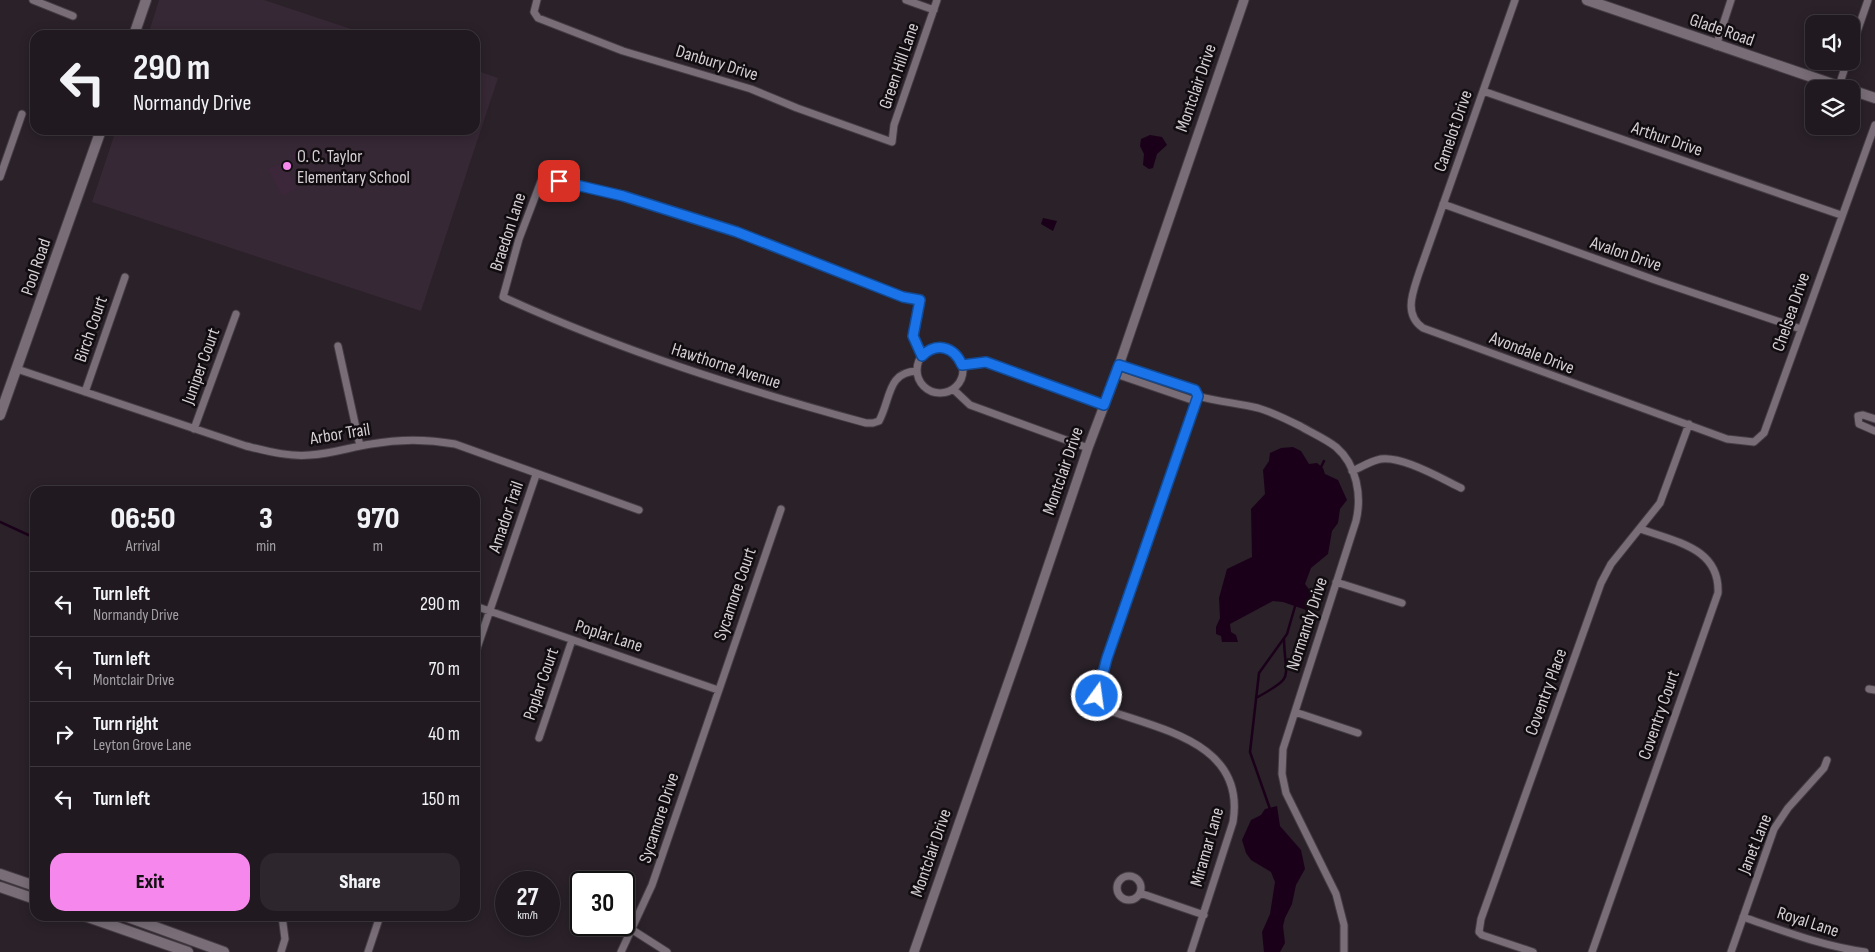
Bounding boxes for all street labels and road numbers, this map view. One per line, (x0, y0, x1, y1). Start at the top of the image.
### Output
street label: Glade Road (1687, 9, 1757, 51)
street label: Green Hill Lane (875, 20, 923, 112)
street label: Danbury Drive (673, 41, 761, 85)
street label: Montclair Drive (1171, 41, 1221, 135)
street label: Camelot Drive (1429, 88, 1477, 174)
street label: Arthur Drive (1628, 117, 1705, 161)
street label: Braedon Lane (485, 190, 531, 274)
street label: Avalon Drive (1587, 232, 1664, 276)
street label: Pool Road (17, 236, 55, 298)
street label: Chelsea Drive (1768, 270, 1814, 354)
street label: Birch Court (70, 293, 112, 365)
street label: Juniper Court (177, 325, 225, 408)
street label: Avondale Drive (1486, 327, 1577, 379)
street label: Hawthorne Avenue (669, 338, 783, 394)
street label: Arbor Trail (307, 419, 372, 449)
street label: Montclair Drive (1038, 424, 1088, 518)
street label: Amador Trail (484, 479, 528, 556)
street label: Sycamore Court (709, 544, 761, 643)
street label: Normandy Drive (1282, 575, 1332, 673)
street label: Poplar Lane (573, 615, 645, 657)
street label: Poplar Court (519, 645, 563, 723)
street label: Coventry Place (1521, 646, 1571, 738)
street label: Coventry Court (1634, 667, 1684, 762)
street label: Sycamore Drive (635, 770, 683, 866)
street label: Miramar Lane (1186, 805, 1228, 889)
street label: Montclair Drive (906, 806, 956, 900)
street label: Janet Lane (1733, 811, 1776, 878)
street label: Royal Lane (1774, 902, 1842, 942)

